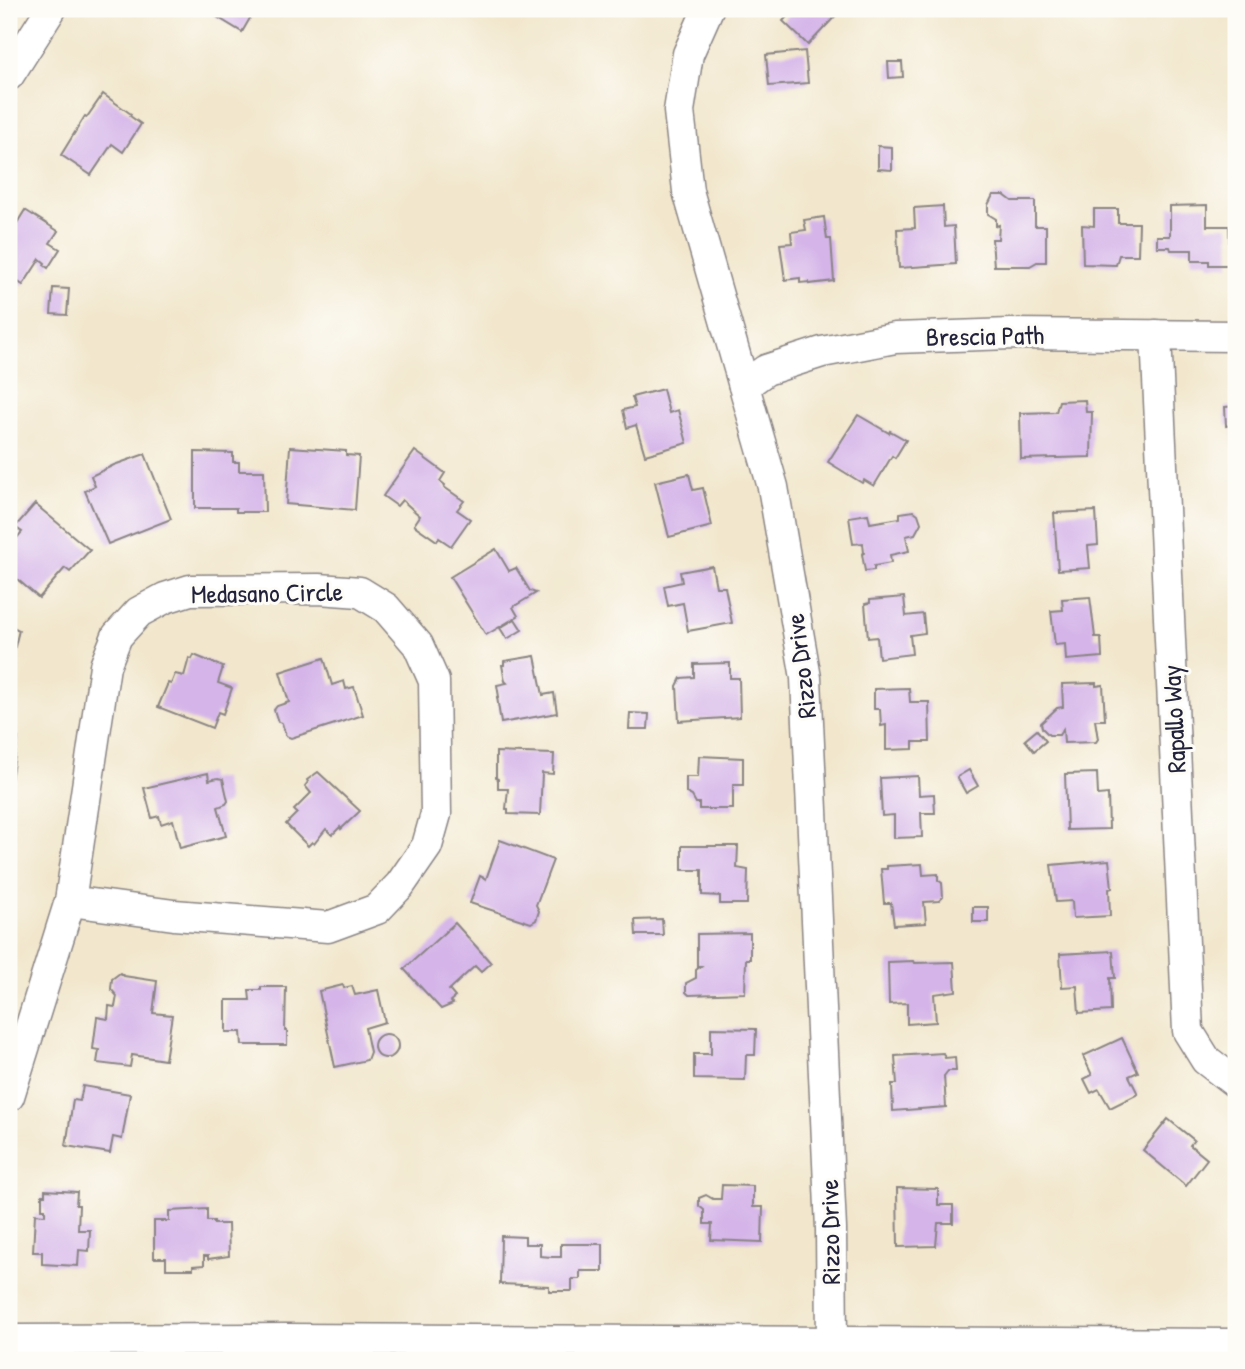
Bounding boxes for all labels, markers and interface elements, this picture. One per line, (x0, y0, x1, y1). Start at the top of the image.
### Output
street label: Brescia Path (926, 317, 1044, 354)
street label: Medasano Circle (191, 574, 343, 611)
street label: Rizzo Drive (777, 612, 824, 720)
street label: Rapallo Way (1153, 664, 1194, 774)
street label: Rizzo Drive (811, 1179, 848, 1285)

